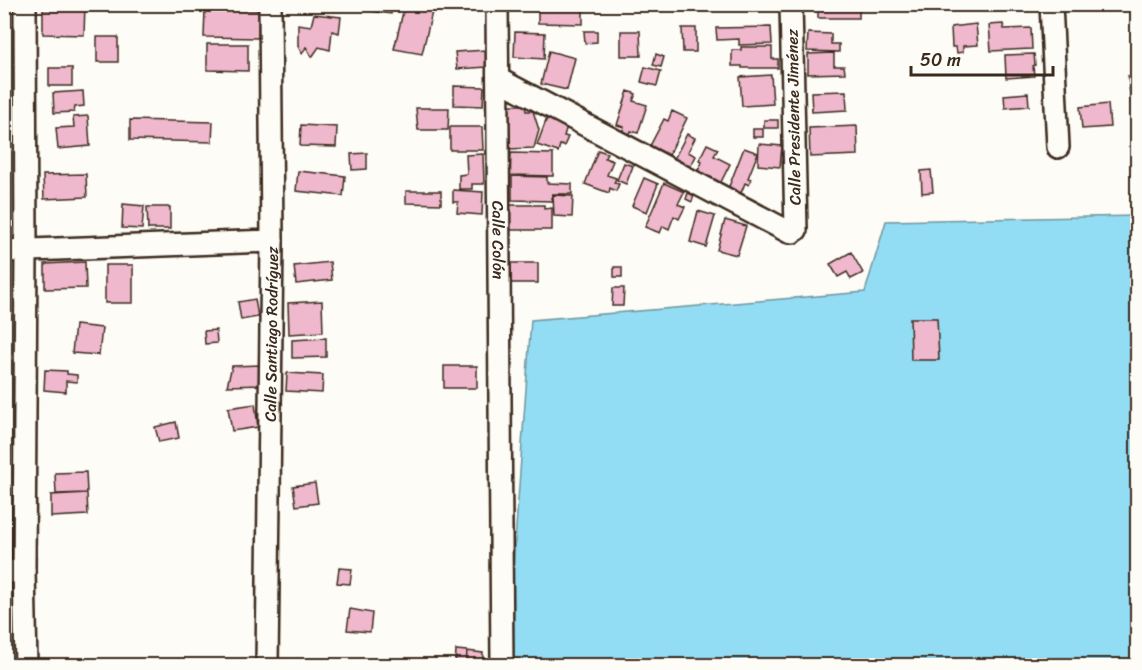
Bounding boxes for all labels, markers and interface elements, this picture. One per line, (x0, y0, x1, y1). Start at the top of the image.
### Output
street label: Calle Presidente Jiménez (777, 28, 810, 205)
scale bar (911, 39, 1054, 77)
text: 50 m (920, 44, 961, 76)
street label: Calle Colón (483, 200, 513, 280)
street label: Calle Santiago Rodríguez (256, 246, 287, 422)

